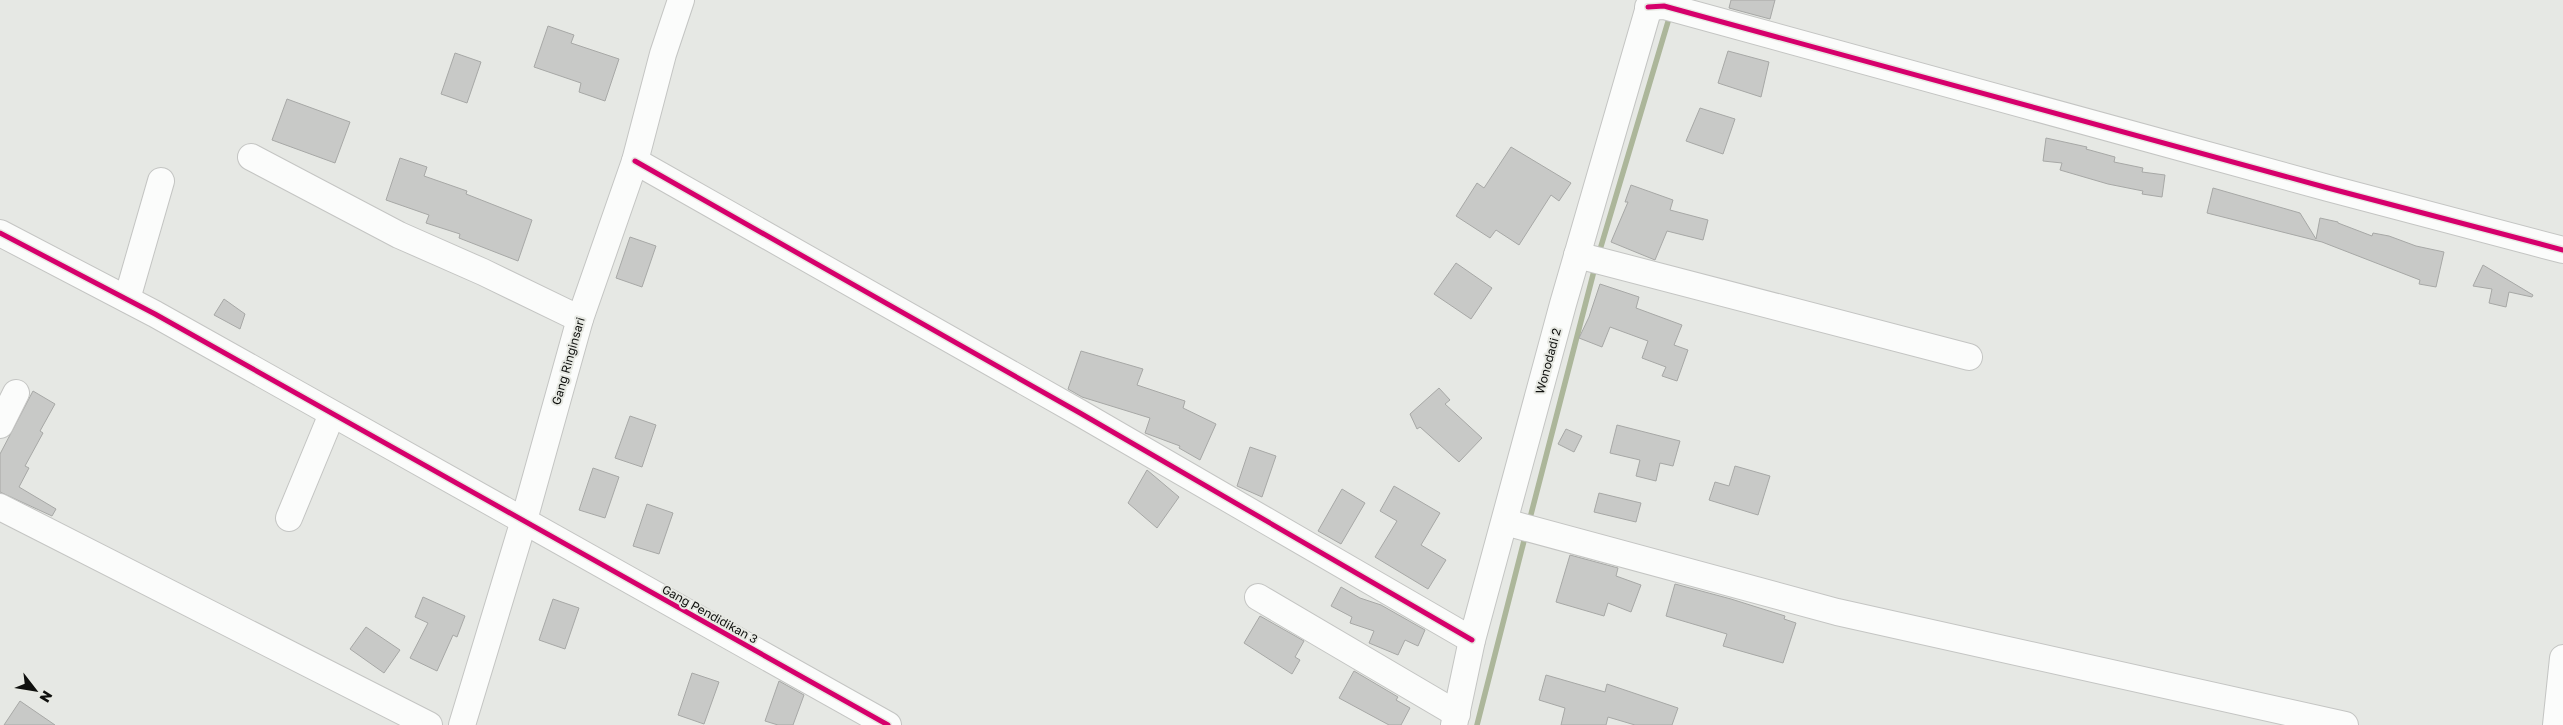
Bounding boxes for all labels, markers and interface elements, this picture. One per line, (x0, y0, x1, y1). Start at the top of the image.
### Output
street label: Gang Ringinsari (548, 315, 588, 407)
street label: Wonodadi 2 (1532, 326, 1564, 396)
street label: Gang Pendidikan 3 (660, 581, 760, 647)
north arrow (10, 665, 60, 715)
text: N (37, 688, 57, 706)

